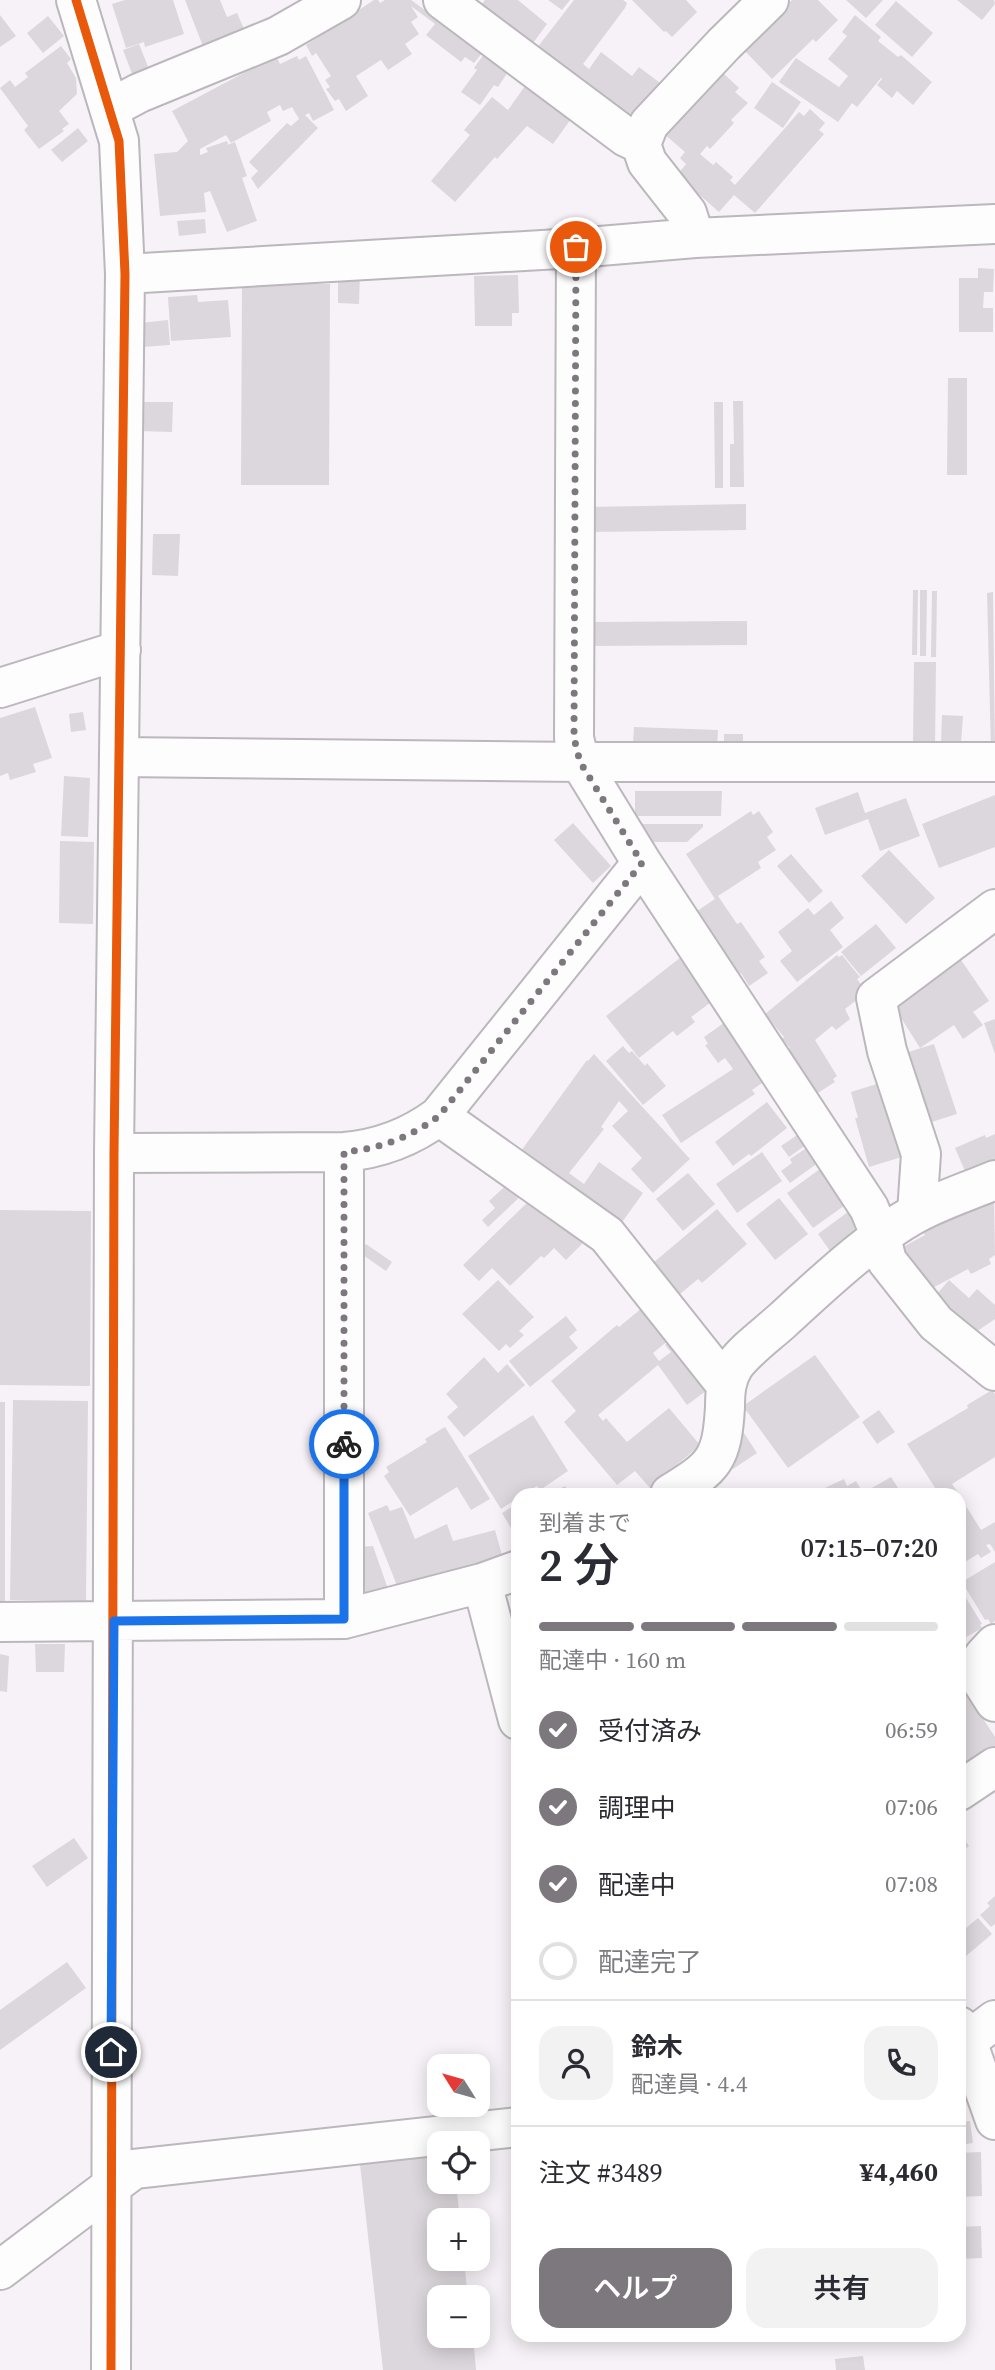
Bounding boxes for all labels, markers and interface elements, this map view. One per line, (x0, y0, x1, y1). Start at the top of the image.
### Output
pin (546, 217, 606, 277)
icon: bag (557, 228, 595, 266)
courier (309, 1409, 379, 1479)
icon: bike (325, 1425, 363, 1463)
text: 到着まで (539, 1507, 631, 1539)
text: 07:15–07:20 (801, 1530, 938, 1566)
text: 2 分 (539, 1533, 619, 1596)
text: 配達中 · 160 m (539, 1644, 686, 1676)
icon: check (539, 1711, 577, 1749)
text: 受付済み (598, 1713, 702, 1749)
text: 06:59 (885, 1714, 938, 1746)
icon: check (539, 1788, 577, 1826)
text: 調理中 (598, 1790, 676, 1826)
text: 07:06 (885, 1791, 938, 1823)
icon: check (539, 1865, 577, 1903)
text: 配達中 (598, 1867, 676, 1903)
text: 07:08 (885, 1868, 938, 1900)
text: 配達完了 (598, 1944, 702, 1980)
pin (81, 2022, 141, 2082)
button: person (539, 2026, 613, 2100)
button: phone (864, 2026, 938, 2100)
text: 鈴木 (631, 2029, 683, 2065)
icon: home (92, 2033, 130, 2071)
north arrow (427, 2054, 490, 2118)
map controls (427, 2054, 490, 2348)
text: 配達員 · 4.4 (631, 2068, 748, 2100)
button: locate (427, 2131, 490, 2194)
text: ¥4,460 (860, 2154, 938, 2190)
text: 注文 #3489 (539, 2155, 663, 2191)
button: + (427, 2208, 490, 2271)
button: ヘルプ (539, 2248, 732, 2328)
button: 共有 (746, 2248, 938, 2328)
button: − (427, 2285, 490, 2348)

